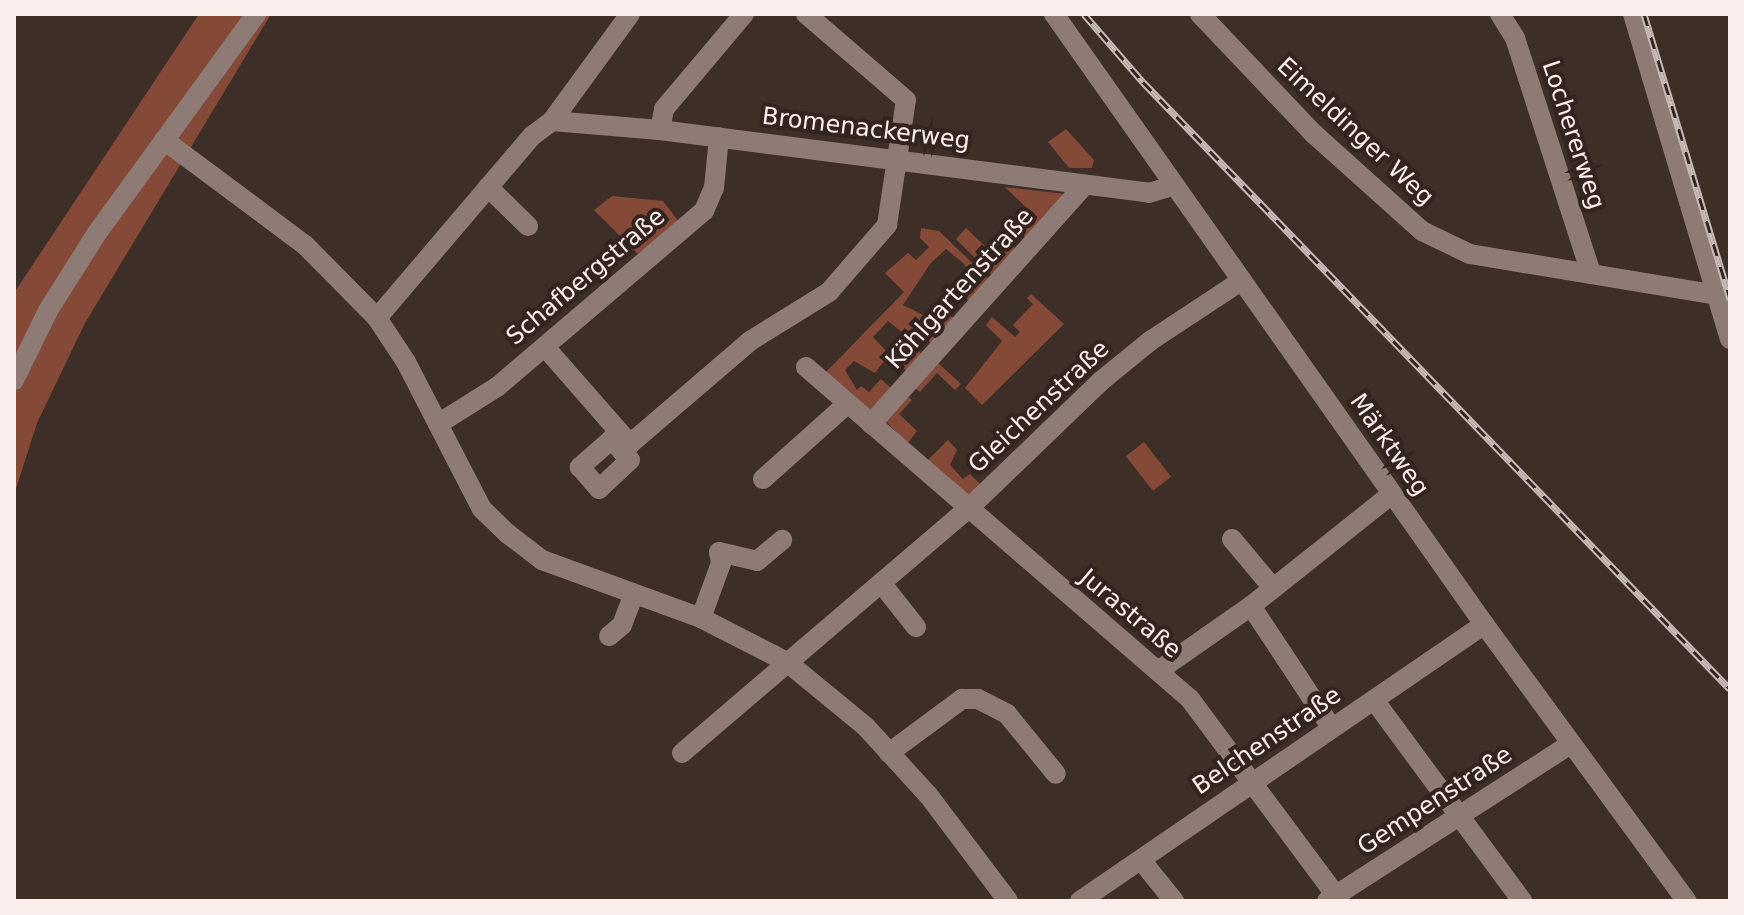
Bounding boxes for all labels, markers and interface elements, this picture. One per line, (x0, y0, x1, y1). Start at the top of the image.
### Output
street label: Eimeldinger Weg (1271, 52, 1439, 212)
street label: Lochererweg (1535, 57, 1611, 213)
street label: Bromenackerweg (760, 102, 972, 156)
street label: Schafbergstraße (501, 202, 671, 352)
street label: Köhlgartenstraße (880, 203, 1040, 375)
street label: Gleichenstraße (963, 335, 1115, 479)
street label: Märktweg (1343, 388, 1435, 502)
street label: Jurastraße (1074, 563, 1186, 665)
street label: Belchenstraße (1187, 681, 1347, 801)
street label: Gempenstraße (1352, 740, 1518, 862)

